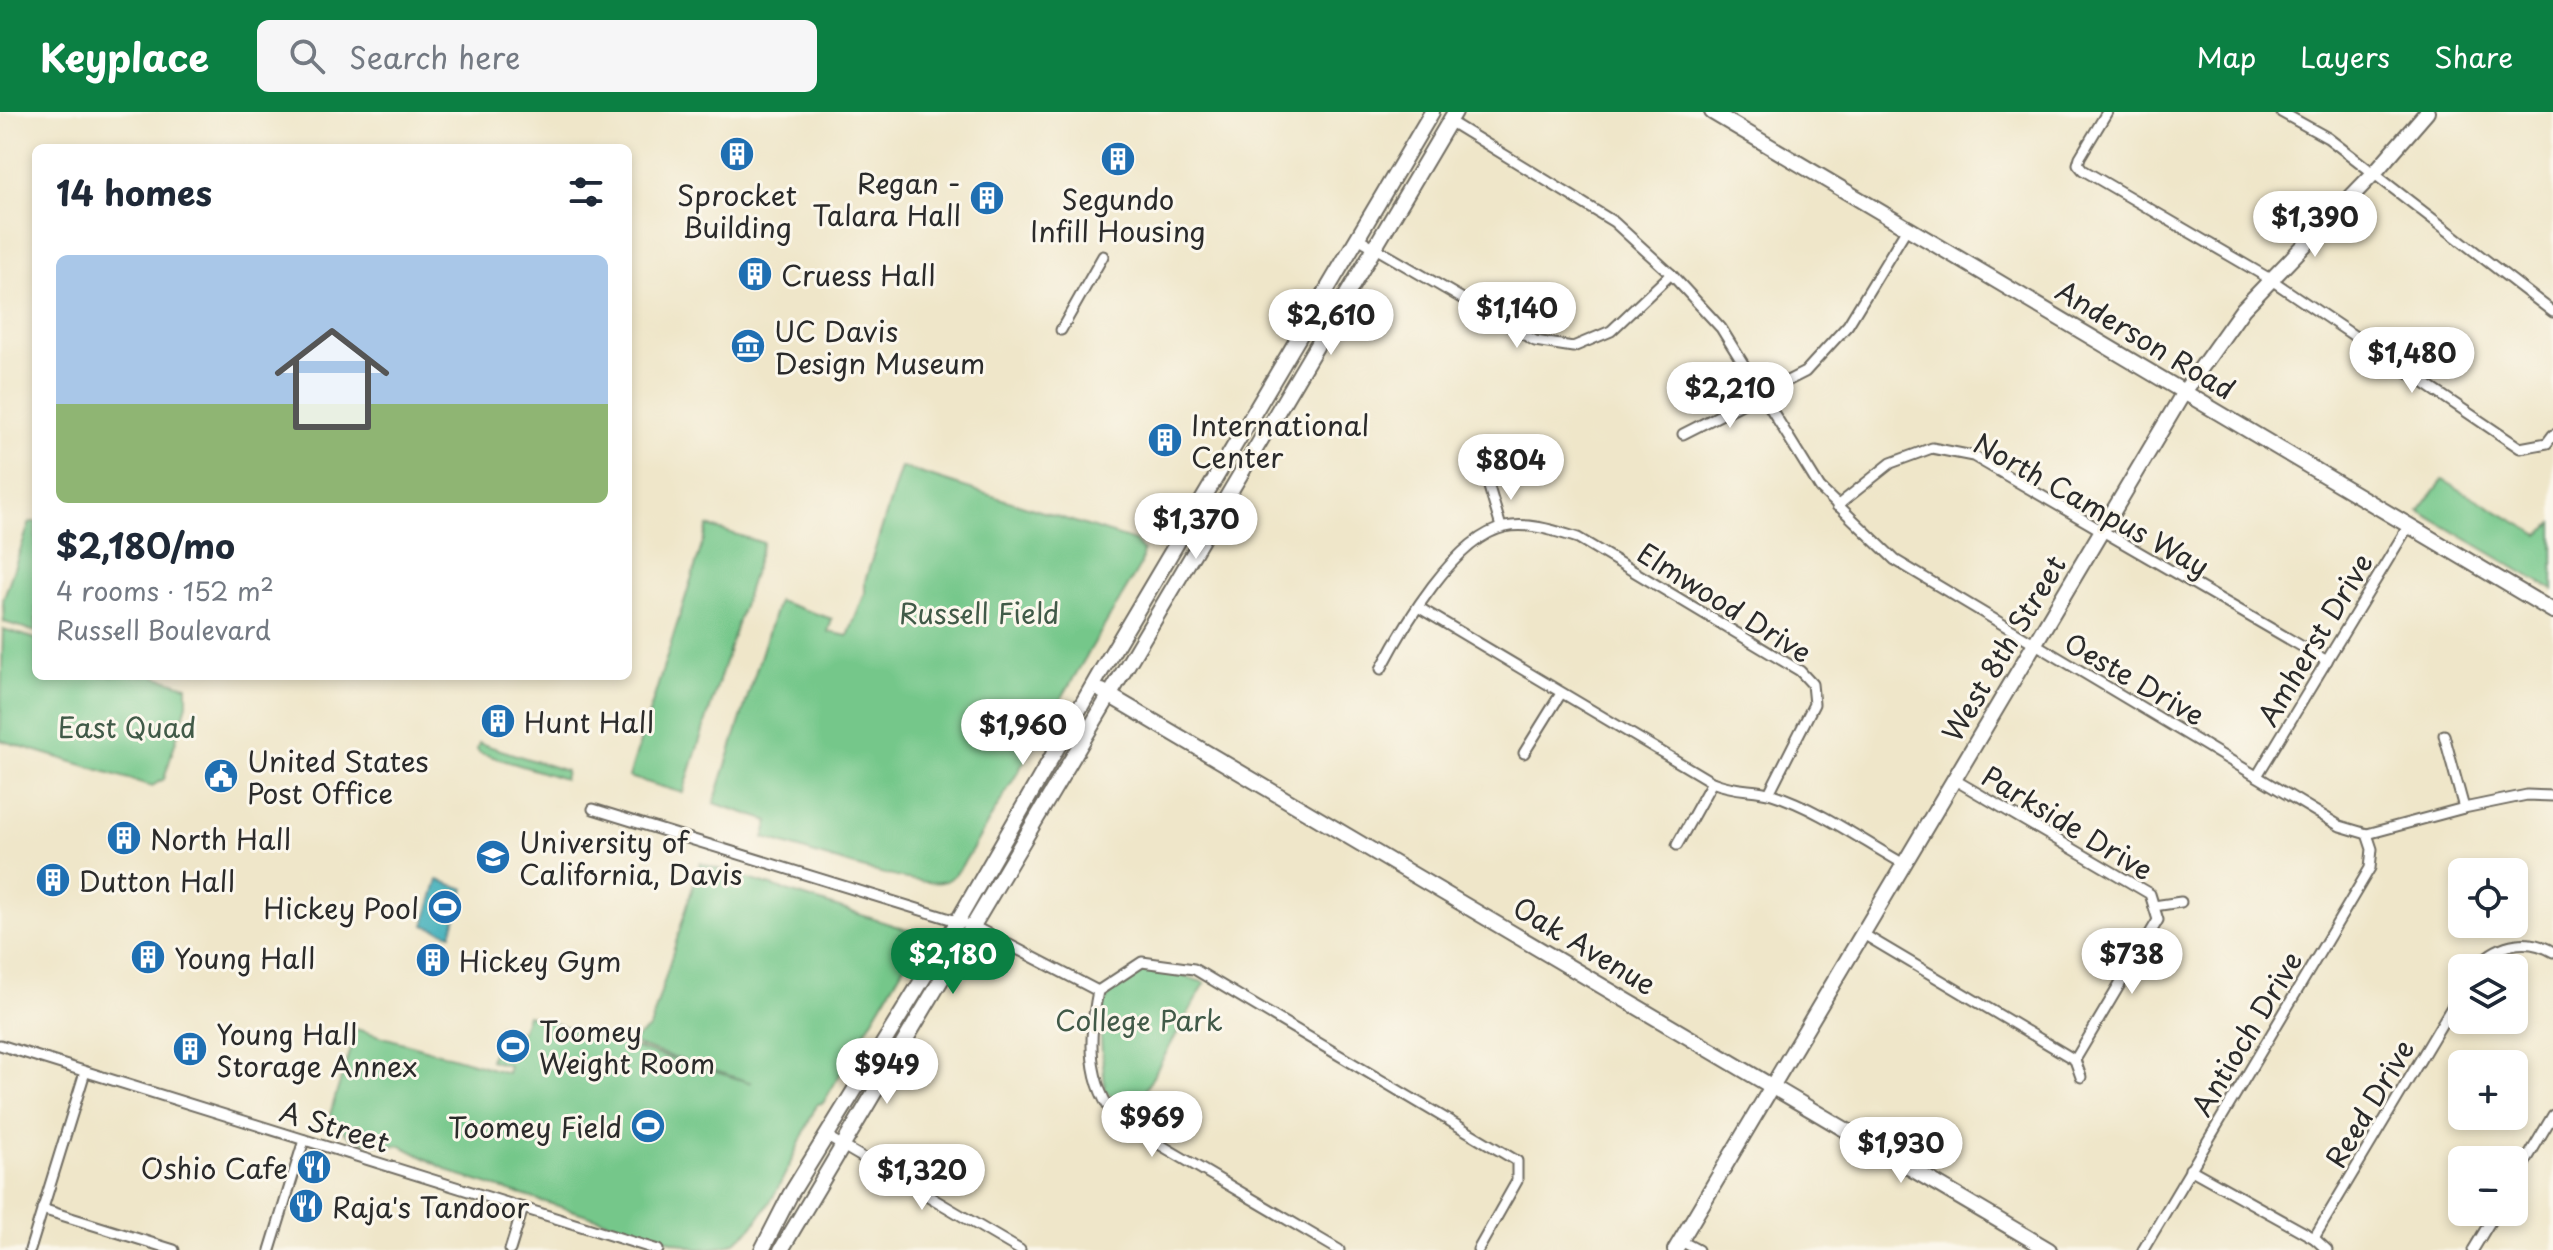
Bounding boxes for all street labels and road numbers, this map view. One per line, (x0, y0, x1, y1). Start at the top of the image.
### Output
street label: Anderson Road (2048, 268, 2244, 410)
street label: North Campus Way (1966, 421, 2218, 587)
street label: Elmwood Drive (1629, 531, 1821, 673)
street label: Amherst Drive (2245, 544, 2383, 734)
street label: West 8th Street (1930, 547, 2076, 749)
street label: Oeste Drive (2057, 620, 2213, 736)
street label: Parkside Drive (1974, 754, 2162, 890)
street label: Oak Avenue (1505, 885, 1665, 1005)
street label: Antioch Drive (2180, 942, 2312, 1124)
street label: Reed Drive (2314, 1030, 2424, 1176)
street label: A Street (275, 1089, 395, 1163)

